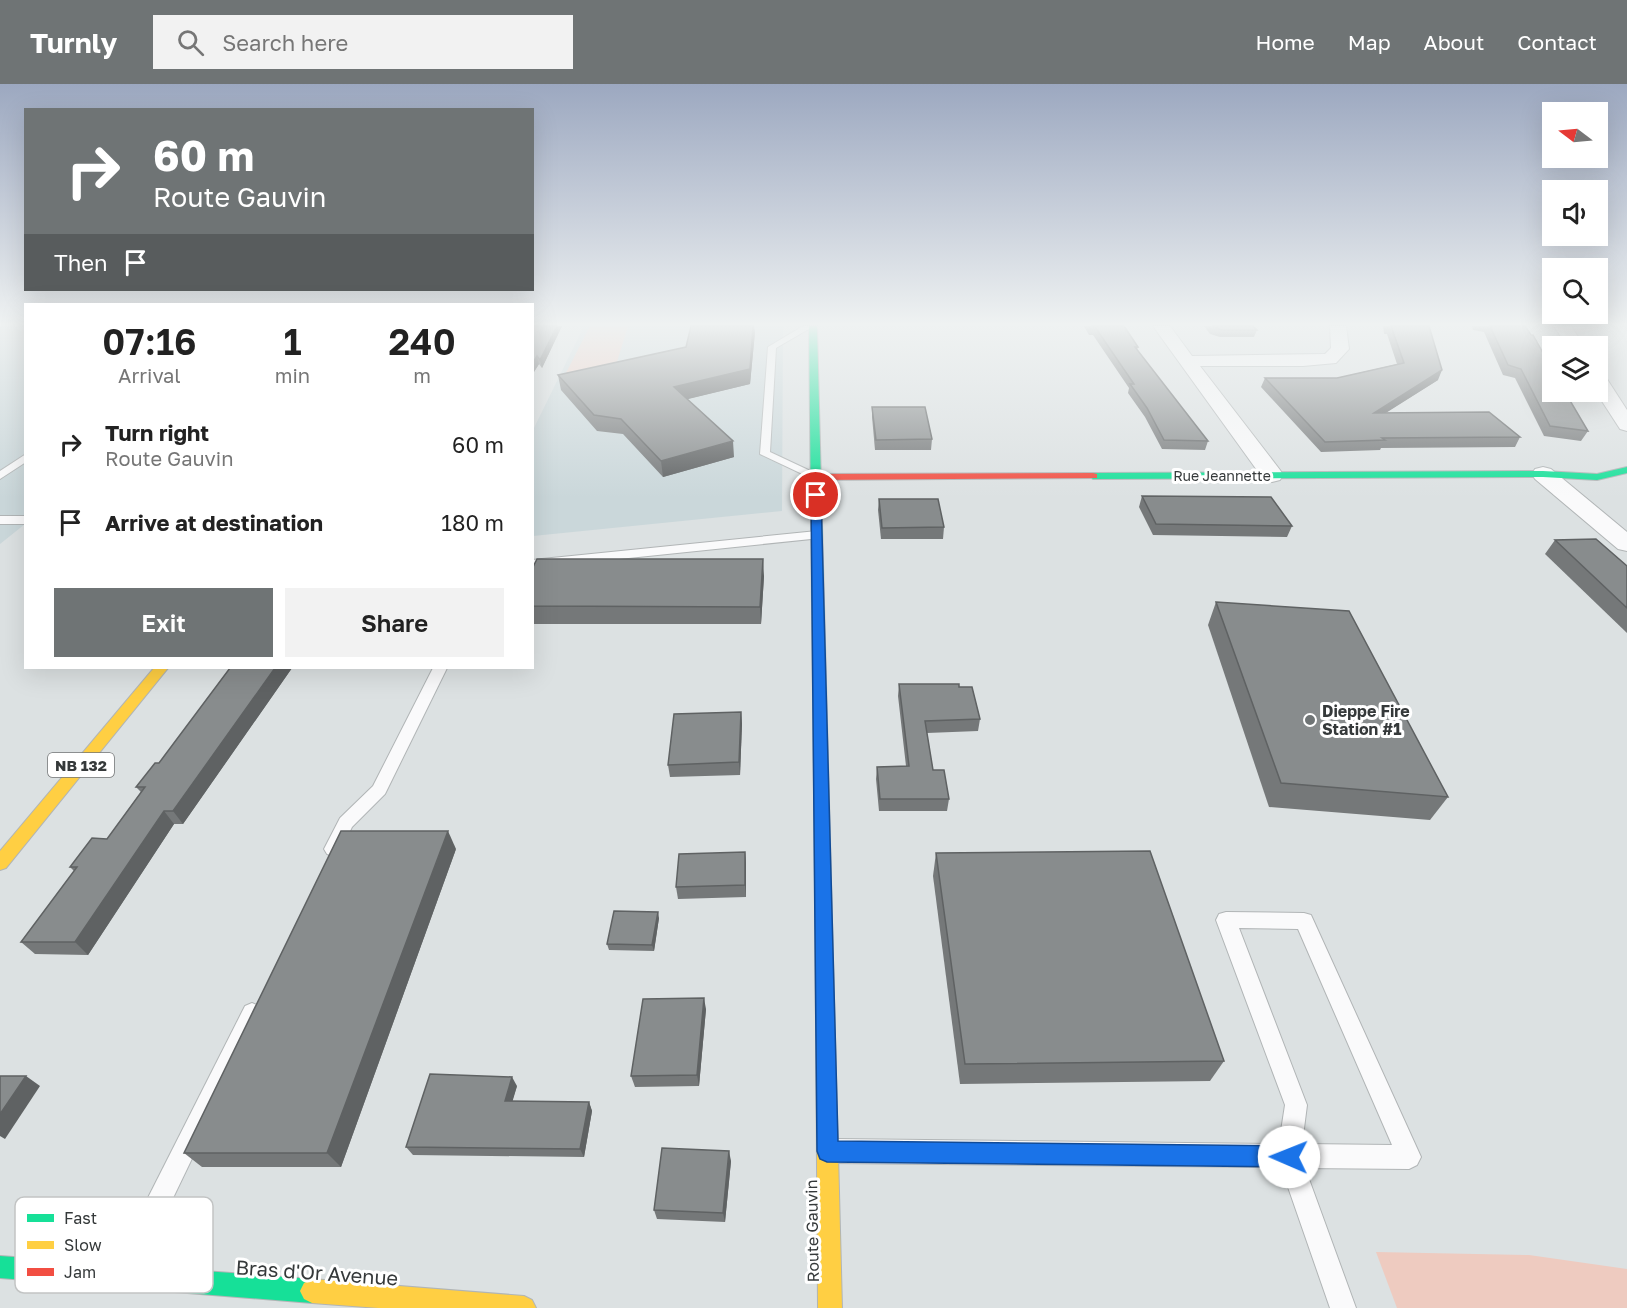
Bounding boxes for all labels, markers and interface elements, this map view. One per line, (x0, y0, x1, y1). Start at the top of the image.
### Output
search box (153, 15, 573, 69)
text: Turnly (30, 26, 117, 59)
icon: search (174, 26, 207, 59)
text: Search here (222, 29, 348, 56)
text: Home (1255, 29, 1315, 55)
text: Map (1348, 29, 1391, 55)
text: About (1424, 29, 1484, 55)
text: Contact (1517, 29, 1597, 55)
north arrow (1542, 102, 1608, 168)
map controls (1542, 102, 1608, 402)
text: 60 m (153, 130, 254, 180)
icon: right (54, 132, 132, 210)
button: sound (1542, 180, 1608, 246)
text: Route Gauvin (153, 181, 326, 213)
icon: arrive (119, 246, 152, 279)
text: Then (54, 249, 107, 276)
button: search (1542, 258, 1608, 324)
text: 07:16 (102, 320, 197, 363)
text: 1 (283, 320, 302, 363)
text: 240 (388, 320, 456, 363)
button: layers (1542, 336, 1608, 402)
text: Arrival (118, 363, 181, 387)
text: min (275, 363, 310, 387)
text: m (413, 363, 431, 387)
text: Turn right (105, 419, 209, 446)
icon: right (54, 428, 87, 461)
text: 60 m (452, 431, 504, 458)
text: Route Gauvin (105, 446, 233, 470)
street label: Rue Jeannette (1173, 467, 1271, 484)
pin (790, 469, 841, 520)
icon: arrive (799, 478, 832, 511)
icon: arrive (54, 506, 87, 539)
text: Arrive at destination (105, 509, 323, 536)
text: 180 m (441, 509, 504, 536)
button: Exit (54, 588, 273, 657)
button: Share (285, 588, 504, 657)
place label: Dieppe Fire Station #1 (1322, 701, 1410, 739)
marker: Dieppe Fire Station #1 (1303, 713, 1317, 727)
road number: NB 132 (48, 753, 114, 777)
position arrow (1257, 1125, 1321, 1189)
street label: Route Gauvin (801, 1179, 823, 1283)
legend (15, 1197, 213, 1293)
text: Fast (64, 1208, 97, 1228)
text: Slow (64, 1235, 102, 1255)
street label: Bras d'Or Avenue (235, 1254, 399, 1290)
text: Jam (64, 1262, 96, 1282)

